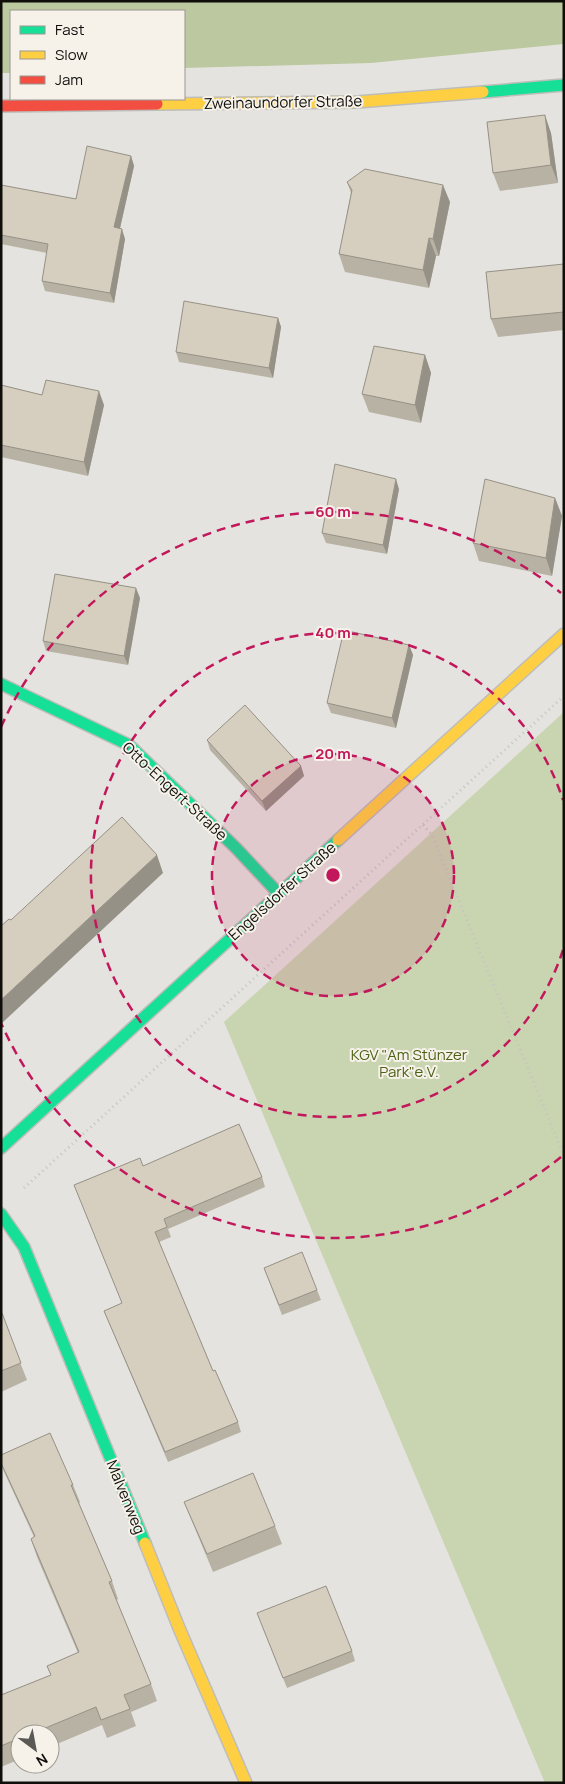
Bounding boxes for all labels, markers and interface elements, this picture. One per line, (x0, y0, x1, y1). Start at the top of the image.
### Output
legend (10, 10, 185, 100)
text: Fast (55, 19, 84, 40)
text: Slow (55, 44, 88, 65)
text: Jam (55, 69, 83, 90)
street label: Zweinaundorfer Straße (204, 90, 363, 114)
text: 60 m (315, 501, 351, 522)
text: 40 m (315, 622, 351, 643)
street label: Otto-Engert-Straße (118, 737, 232, 845)
text: 20 m (315, 743, 351, 764)
street label: Engelsdorfer Straße (224, 837, 341, 945)
centre of rings (324, 866, 342, 884)
park label: KGV "Am Stünzer Park"e.V. (351, 1044, 468, 1082)
street label: Malvenweg (102, 1457, 150, 1537)
north arrow (10, 1724, 60, 1774)
text: N (33, 1750, 51, 1771)

